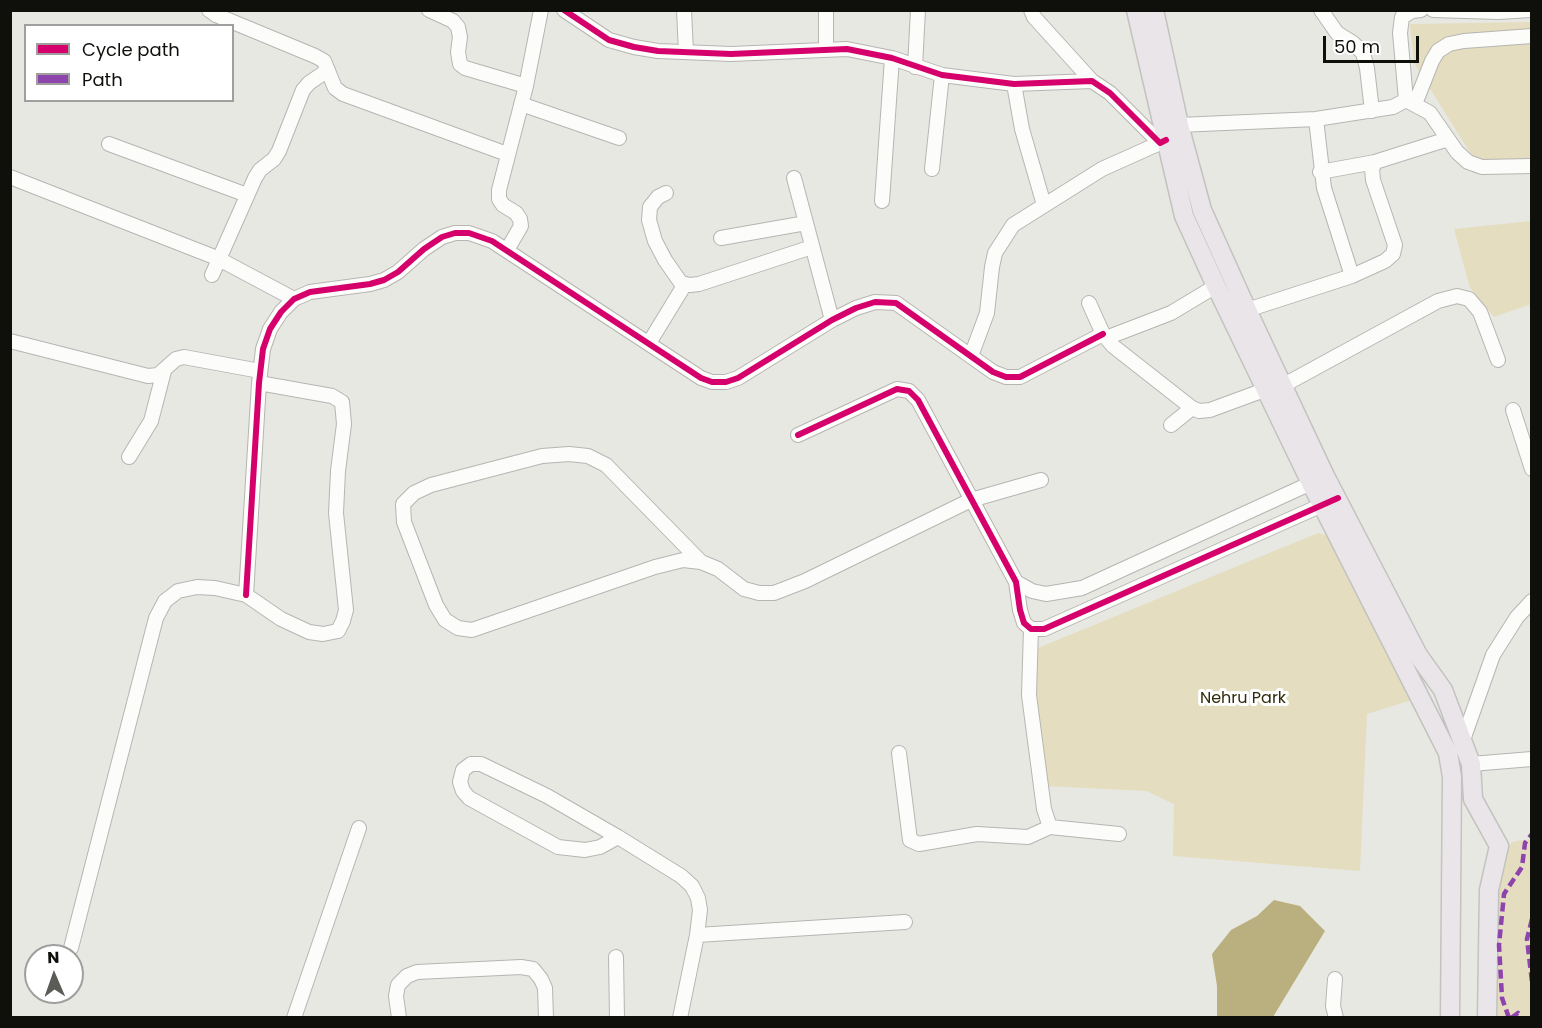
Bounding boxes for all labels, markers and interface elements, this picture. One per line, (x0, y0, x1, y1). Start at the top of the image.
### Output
legend (24, 24, 234, 102)
scale bar (1326, 24, 1422, 62)
text: 50 m (1334, 34, 1380, 59)
text: Cycle path (82, 37, 180, 62)
text: Path (82, 67, 123, 92)
park label: Nehru Park (1200, 689, 1286, 709)
north arrow (24, 944, 84, 1004)
text: N (47, 946, 60, 969)

